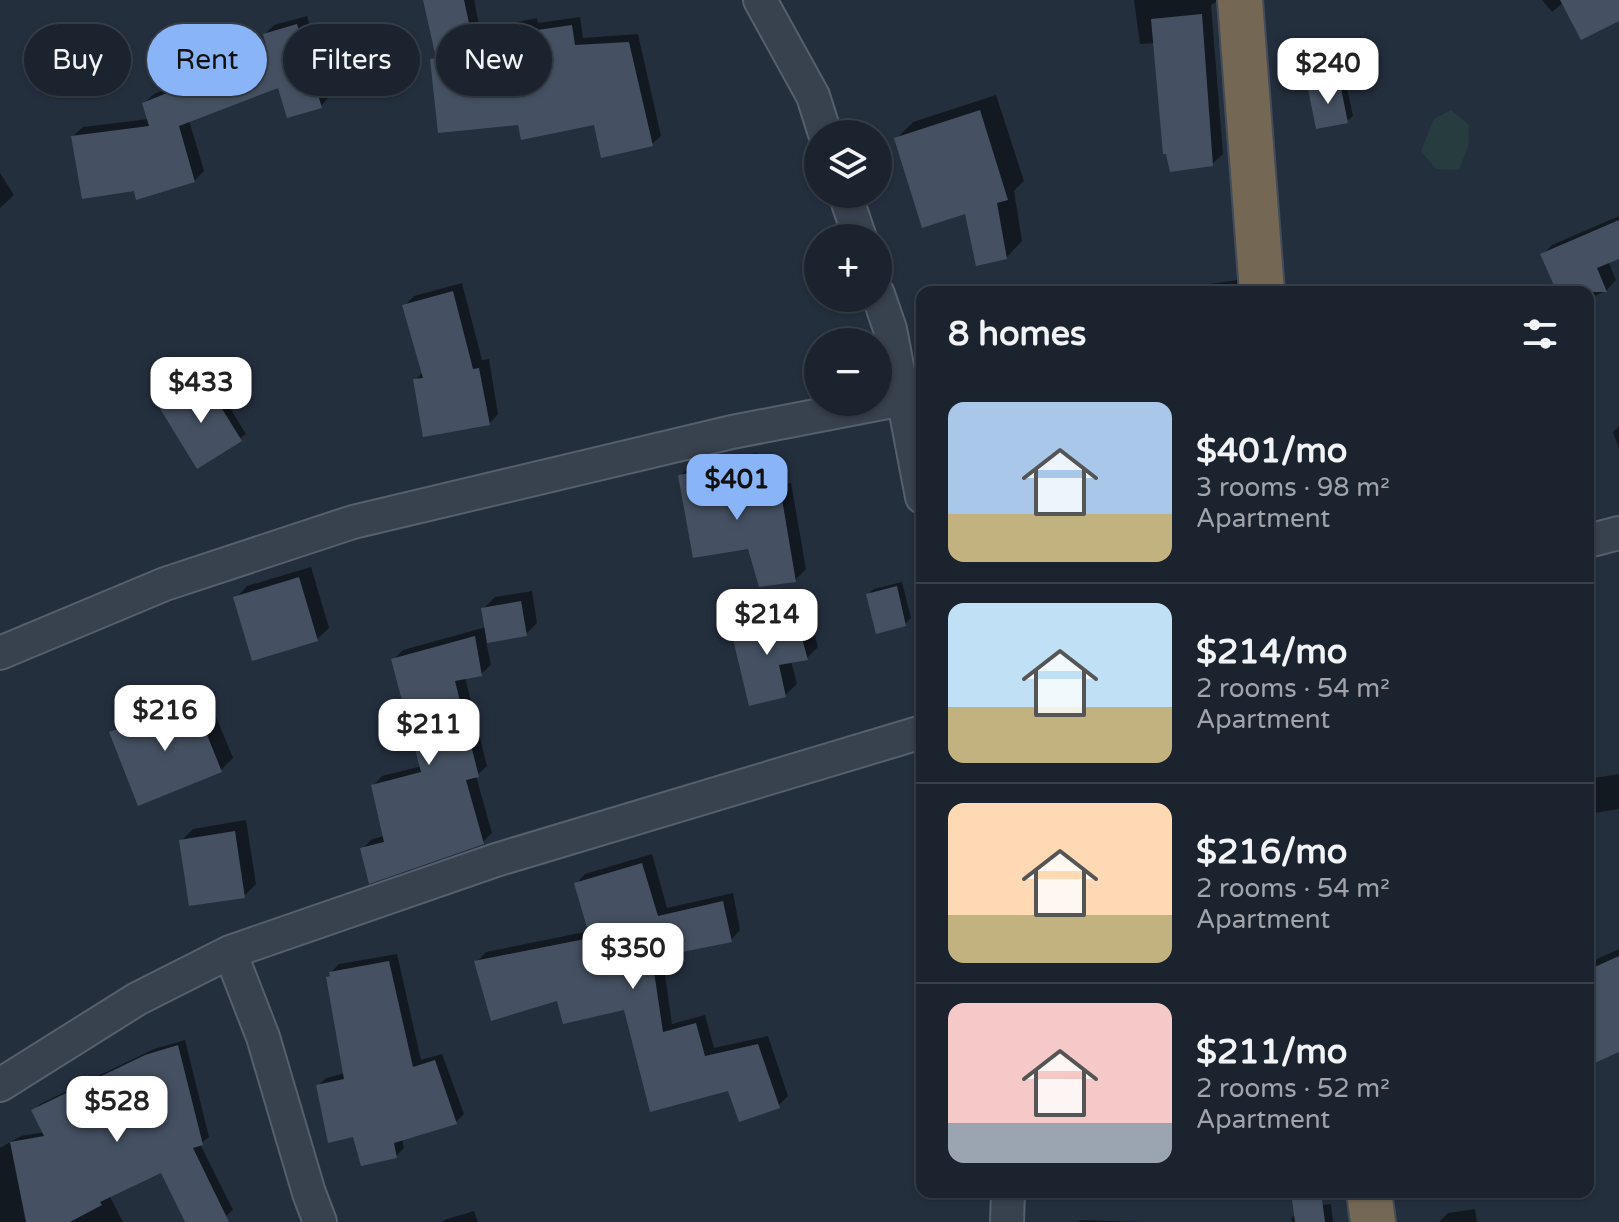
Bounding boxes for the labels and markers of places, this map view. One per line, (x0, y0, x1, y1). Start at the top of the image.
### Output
pin: $240 (1281, 38, 1375, 106)
pin: $433 (154, 357, 248, 425)
pin: $401 (690, 454, 784, 522)
pin: $214 (720, 589, 814, 657)
pin: $216 (118, 685, 212, 753)
pin: $211 (382, 699, 476, 767)
pin: $350 (586, 923, 680, 991)
pin: $528 (70, 1076, 164, 1144)

